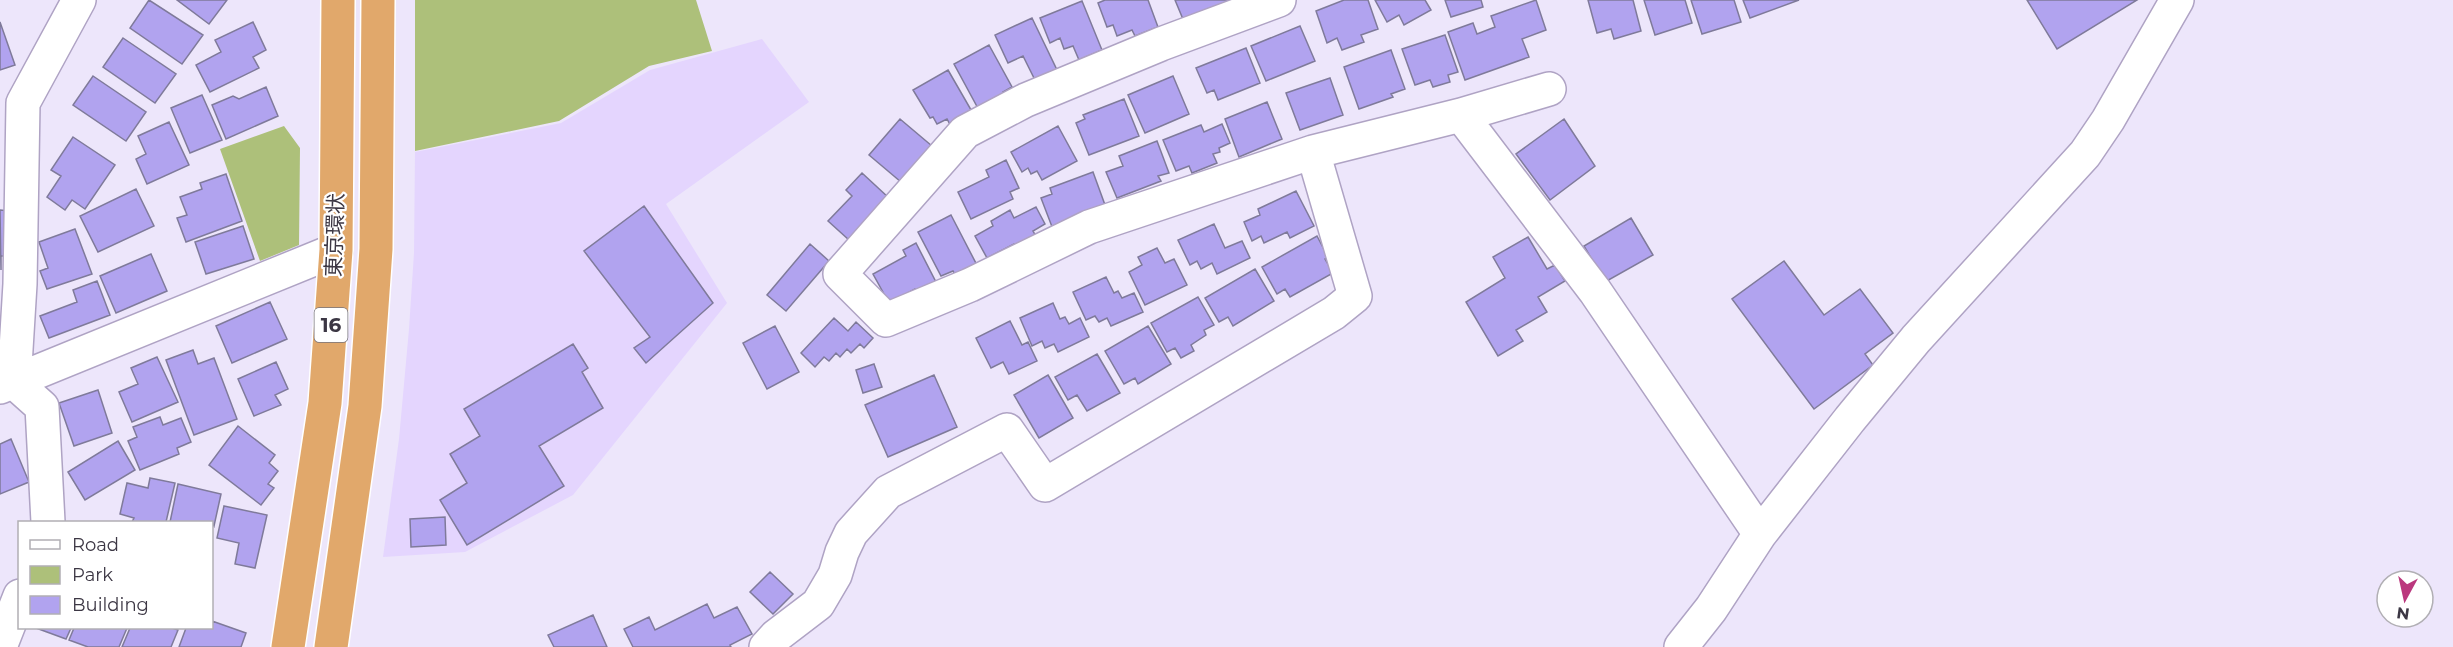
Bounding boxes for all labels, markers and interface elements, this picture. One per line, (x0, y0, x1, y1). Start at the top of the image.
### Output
street label: 東京環状 (321, 193, 348, 277)
road number: 16 (314, 308, 348, 342)
legend (18, 521, 213, 629)
text: Road (72, 534, 119, 556)
text: Park (72, 564, 113, 586)
north arrow (2375, 569, 2435, 629)
text: Building (72, 594, 149, 616)
text: N (2395, 603, 2411, 624)

